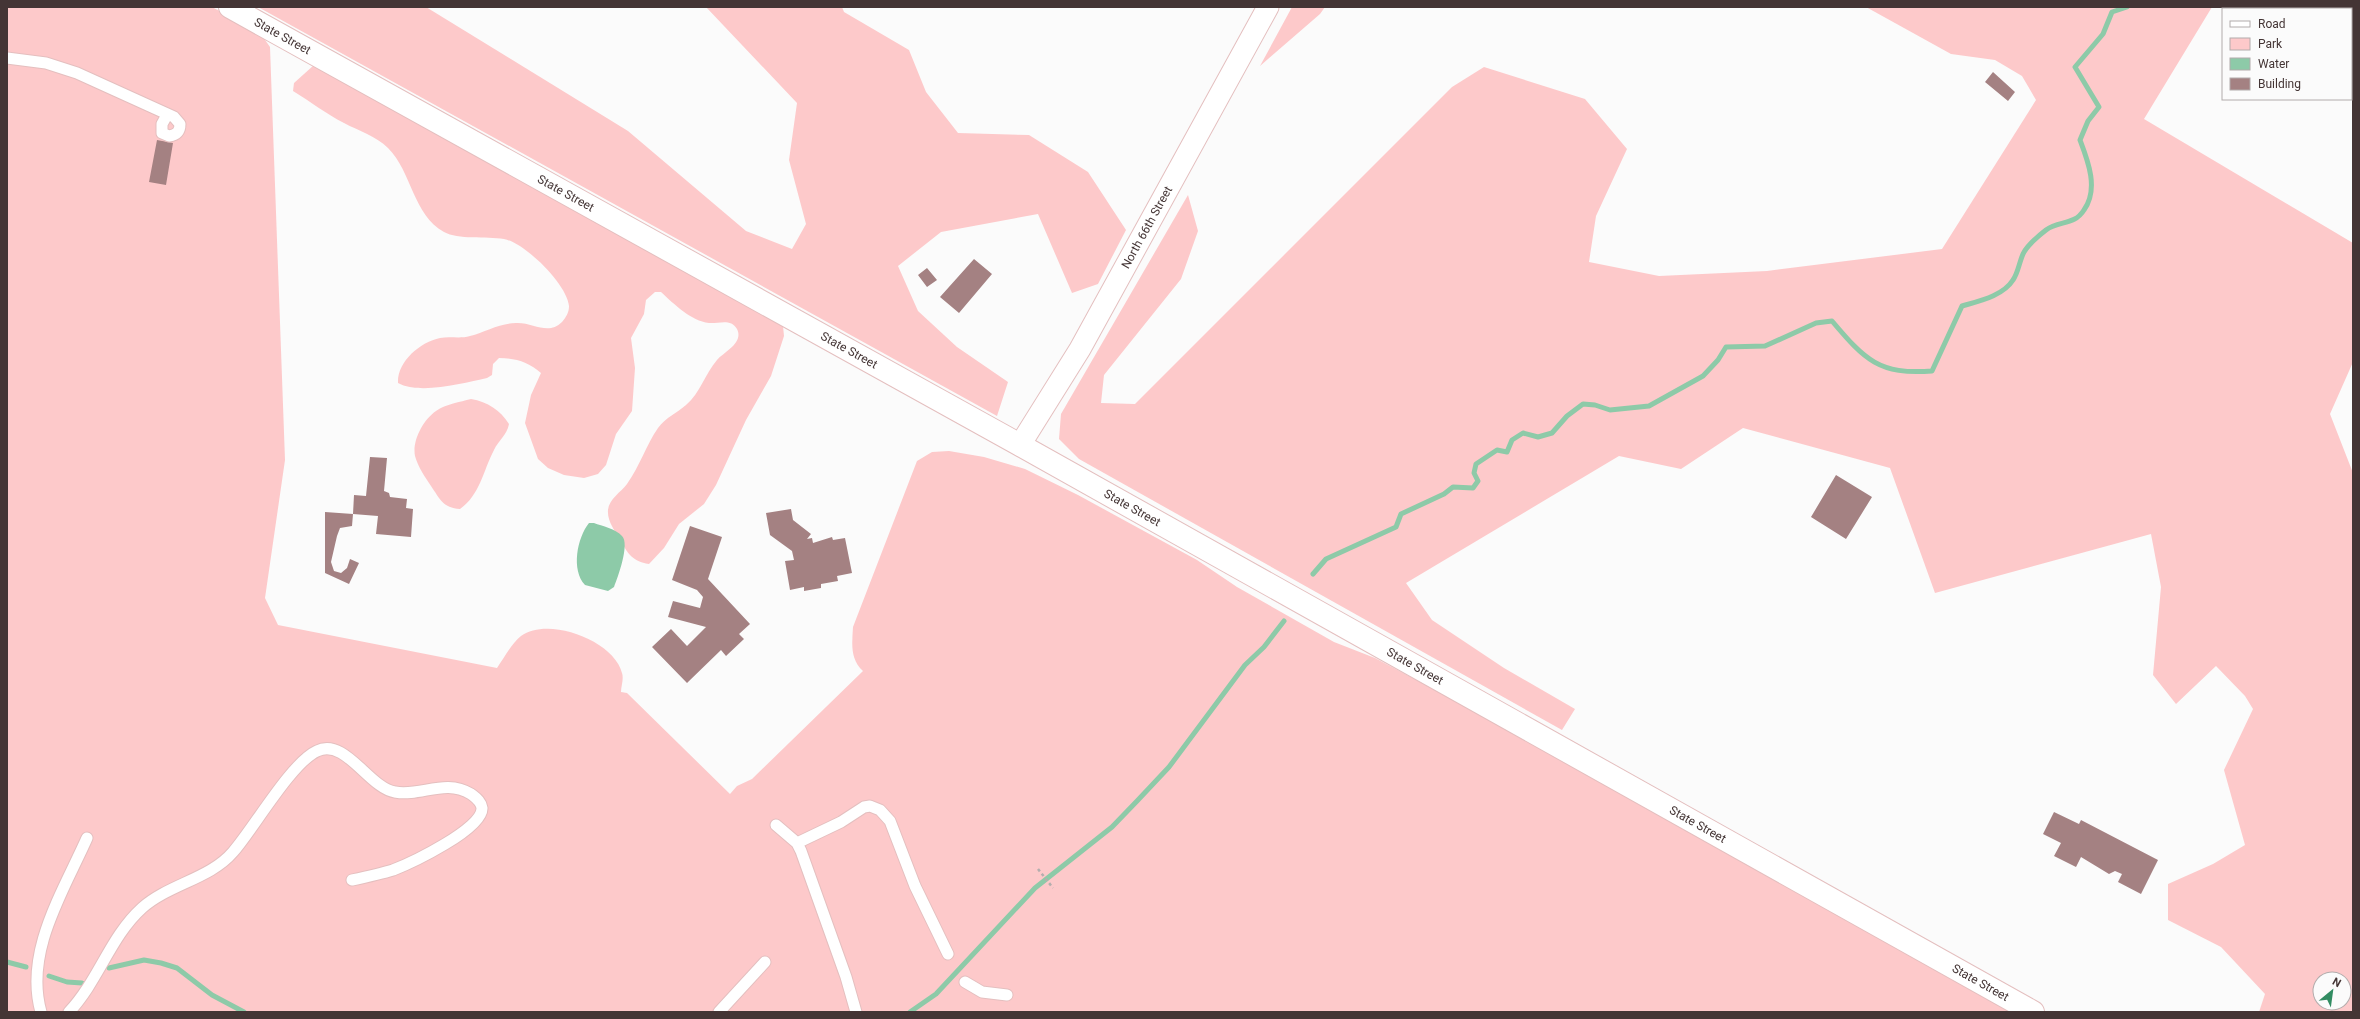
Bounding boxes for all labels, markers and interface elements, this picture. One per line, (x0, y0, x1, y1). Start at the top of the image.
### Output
legend (2222, 8, 2352, 100)
street label: State Street (252, 15, 313, 57)
text: Road (2258, 17, 2286, 31)
text: Park (2258, 37, 2283, 51)
text: Water (2258, 57, 2289, 71)
text: Building (2258, 77, 2301, 91)
street label: State Street (535, 172, 597, 215)
street label: North 66th Street (1119, 184, 1175, 271)
street label: State Street (818, 329, 880, 372)
street label: State Street (1102, 486, 1163, 529)
street label: State Street (1384, 645, 1446, 688)
street label: State Street (1667, 803, 1729, 846)
street label: State Street (1950, 961, 2011, 1004)
north arrow (2312, 971, 2352, 1011)
text: N (2330, 975, 2343, 990)

